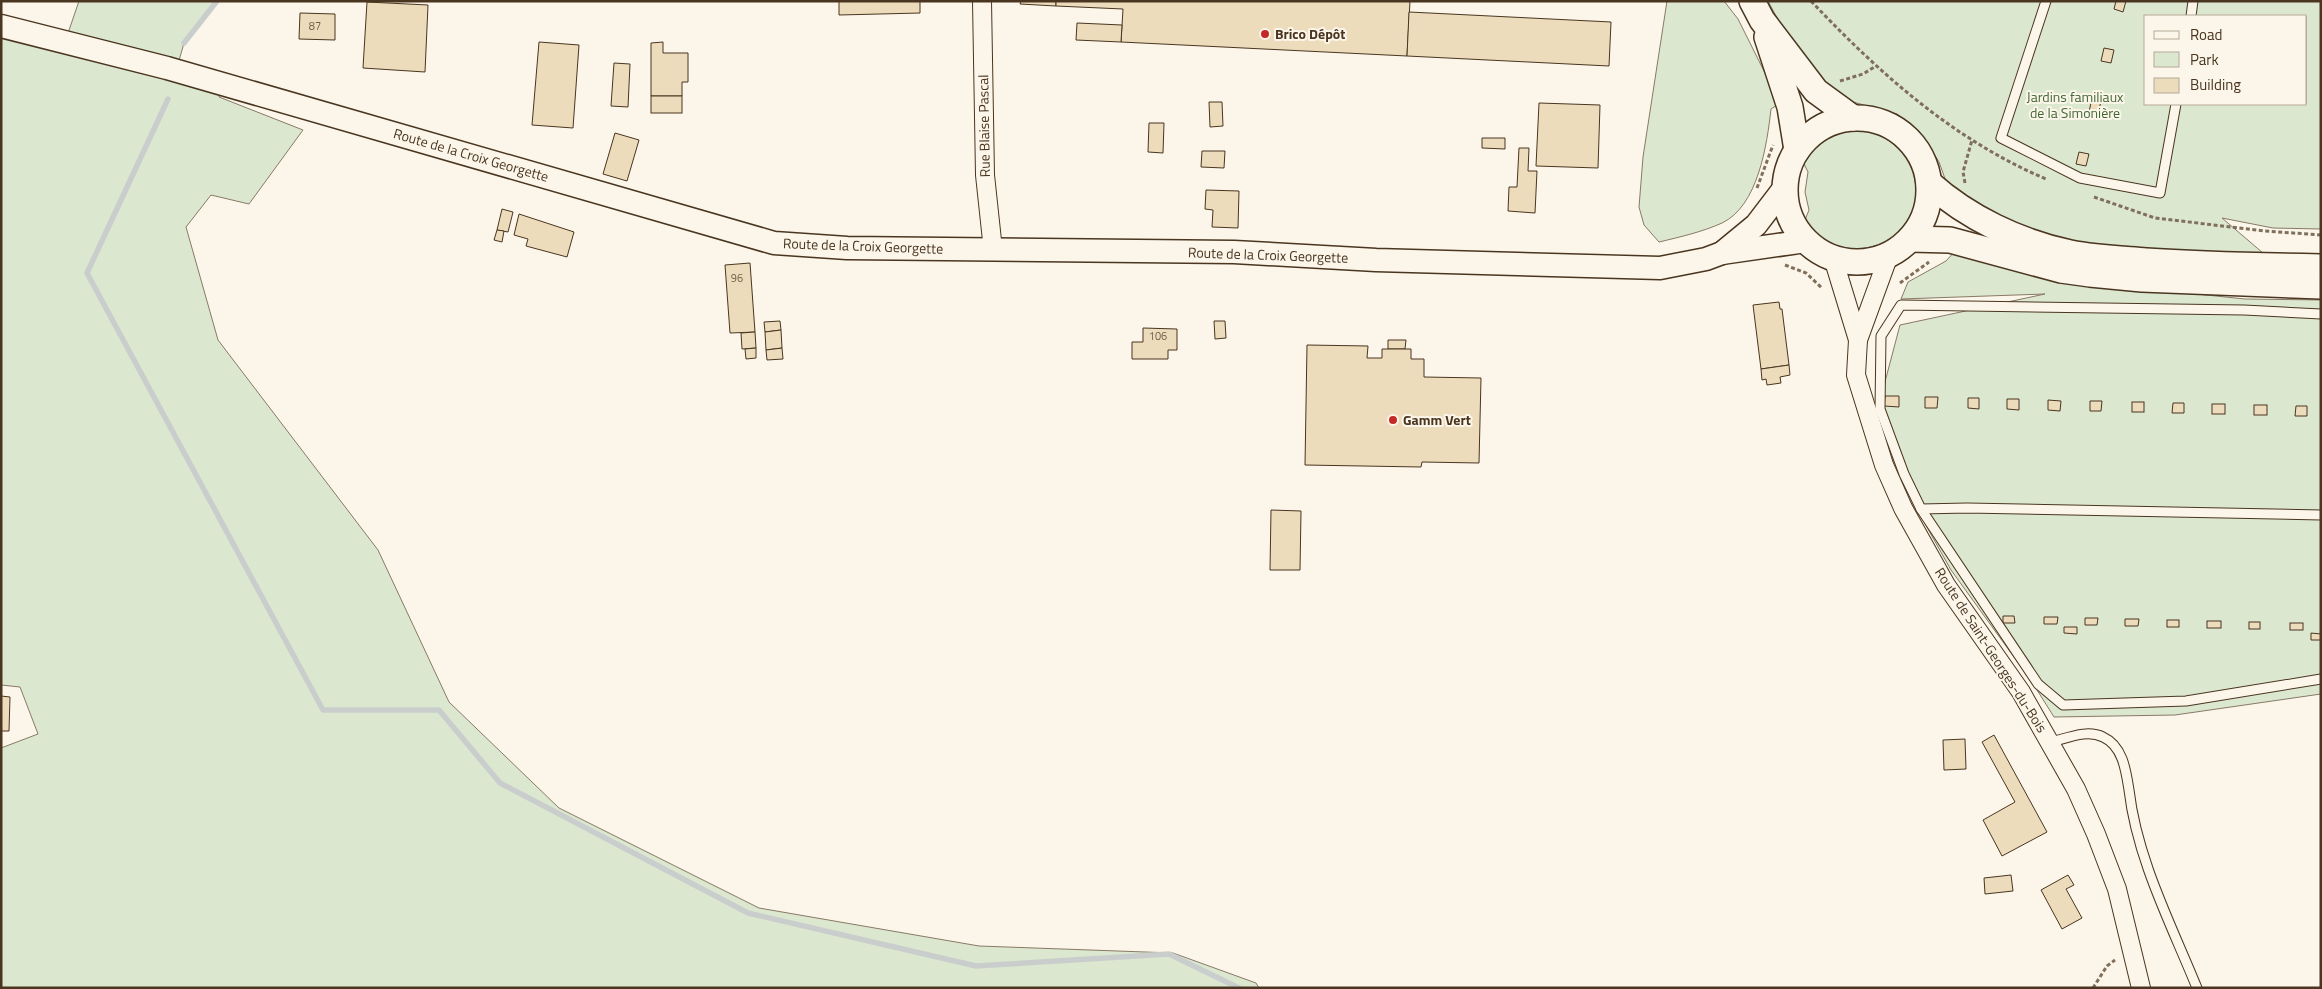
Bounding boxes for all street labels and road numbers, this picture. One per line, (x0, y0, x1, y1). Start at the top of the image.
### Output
street label: Rue Blaise Pascal (972, 74, 995, 178)
street label: Route de la Croix Georgette (391, 122, 551, 187)
street label: Route de la Croix Georgette (783, 232, 944, 259)
street label: Route de la Croix Georgette (1188, 241, 1349, 268)
street label: Route de Saint-Georges-du-Bois (1930, 563, 2053, 736)

